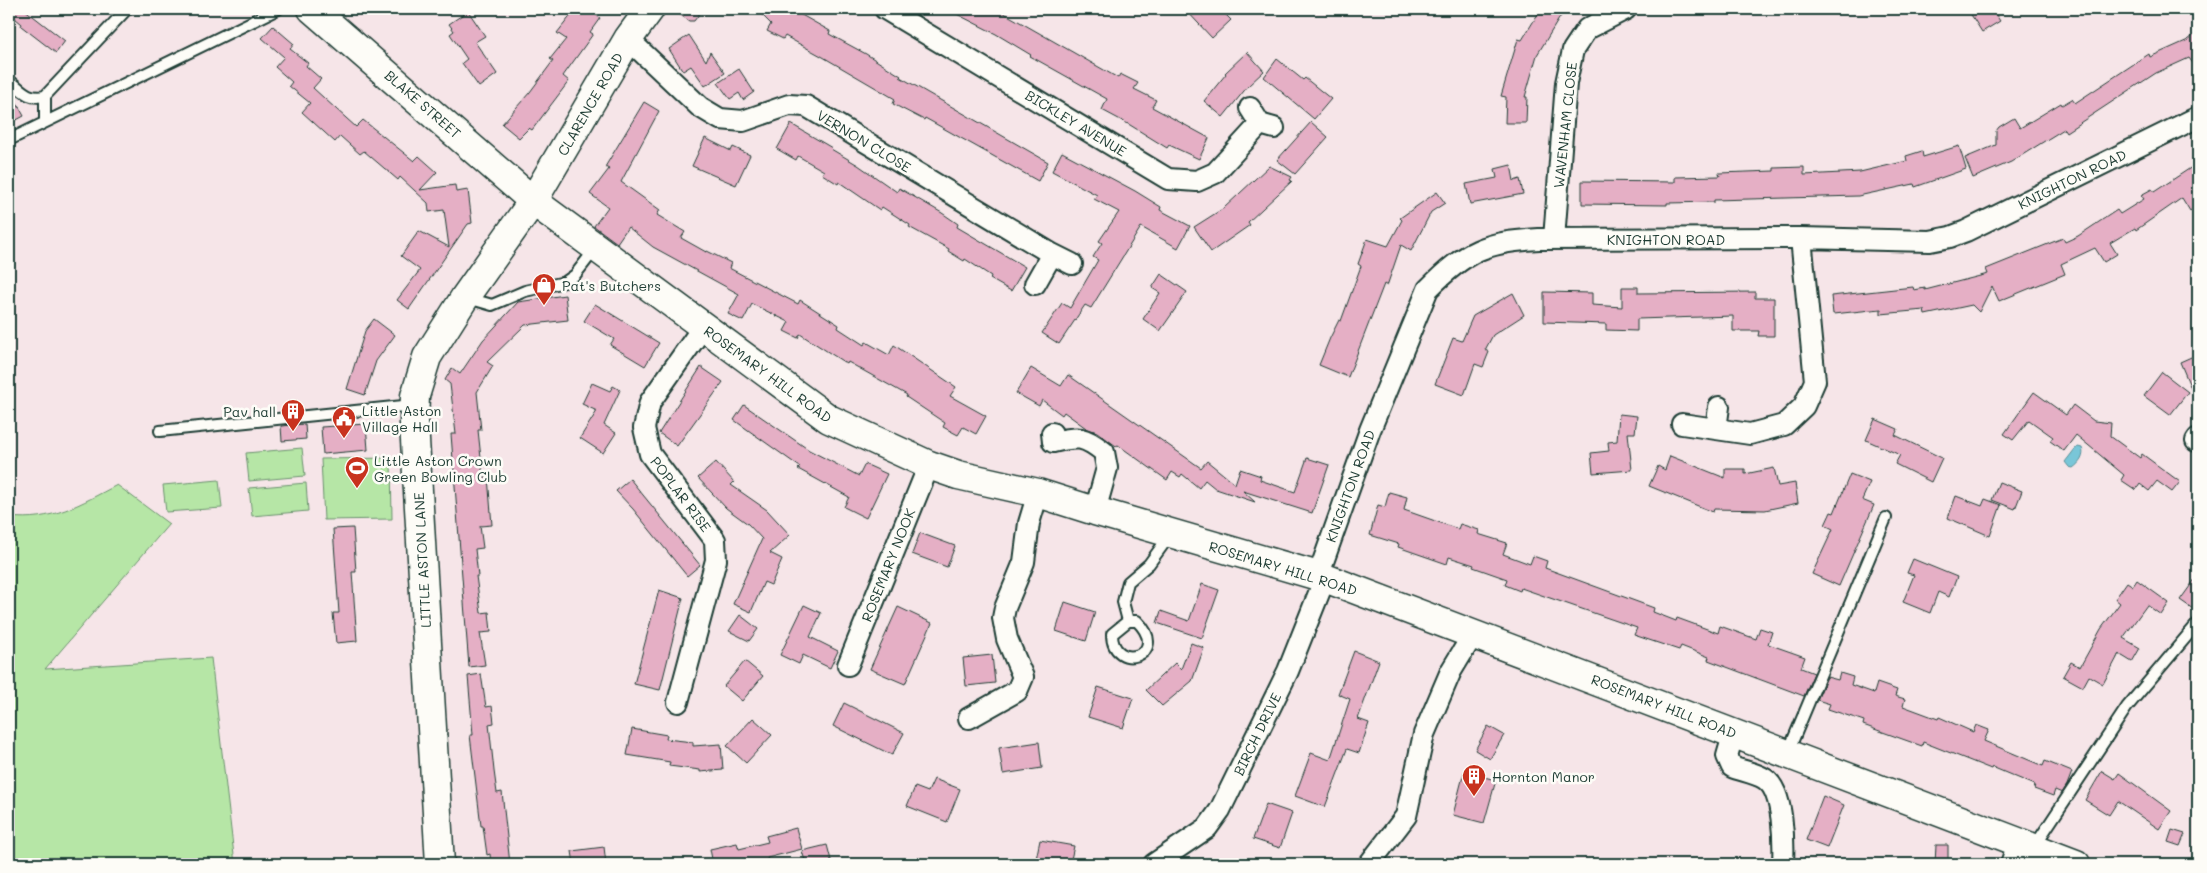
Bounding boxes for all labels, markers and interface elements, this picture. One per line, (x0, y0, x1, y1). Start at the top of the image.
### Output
street label: CLARENCE ROAD (553, 49, 627, 159)
street label: WAVENHAM CLOSE (1549, 61, 1581, 189)
street label: BLAKE STREET (381, 66, 465, 143)
street label: BICKLEY AVENUE (1022, 85, 1130, 161)
street label: VERNON CLOSE (813, 105, 915, 177)
street label: KNIGHTON ROAD (2015, 145, 2129, 213)
street label: KNIGHTON ROAD (1607, 230, 1725, 249)
shop icon: Pat's Butchers (531, 272, 557, 306)
place label: Pat's Butchers (562, 276, 661, 295)
street label: ROSEMARY HILL ROAD (700, 321, 836, 427)
building icon: Pav hall (280, 398, 306, 432)
place label: Little Aston Village Hall (362, 401, 441, 436)
place label: Pav hall (223, 402, 276, 421)
public building icon: Little Aston Village Hall (331, 405, 357, 439)
street label: KNIGHTON ROAD (1321, 427, 1379, 545)
place label: Little Aston Crown Green Bowling Club (374, 451, 507, 486)
street label: POPLAR RISE (646, 452, 716, 536)
sports icon: Little Aston Crown Green Bowling Club (344, 455, 370, 489)
street label: LITTLE ASTON LANE (409, 492, 435, 628)
street label: ROSEMARY NOOK (857, 505, 920, 624)
street label: ROSEMARY HILL ROAD (1207, 536, 1359, 600)
street label: ROSEMARY HILL ROAD (1589, 670, 1739, 742)
street label: BIRCH DRIVE (1229, 689, 1285, 779)
building icon: Hornton Manor (1461, 763, 1487, 797)
place label: Hornton Manor (1492, 767, 1595, 786)

